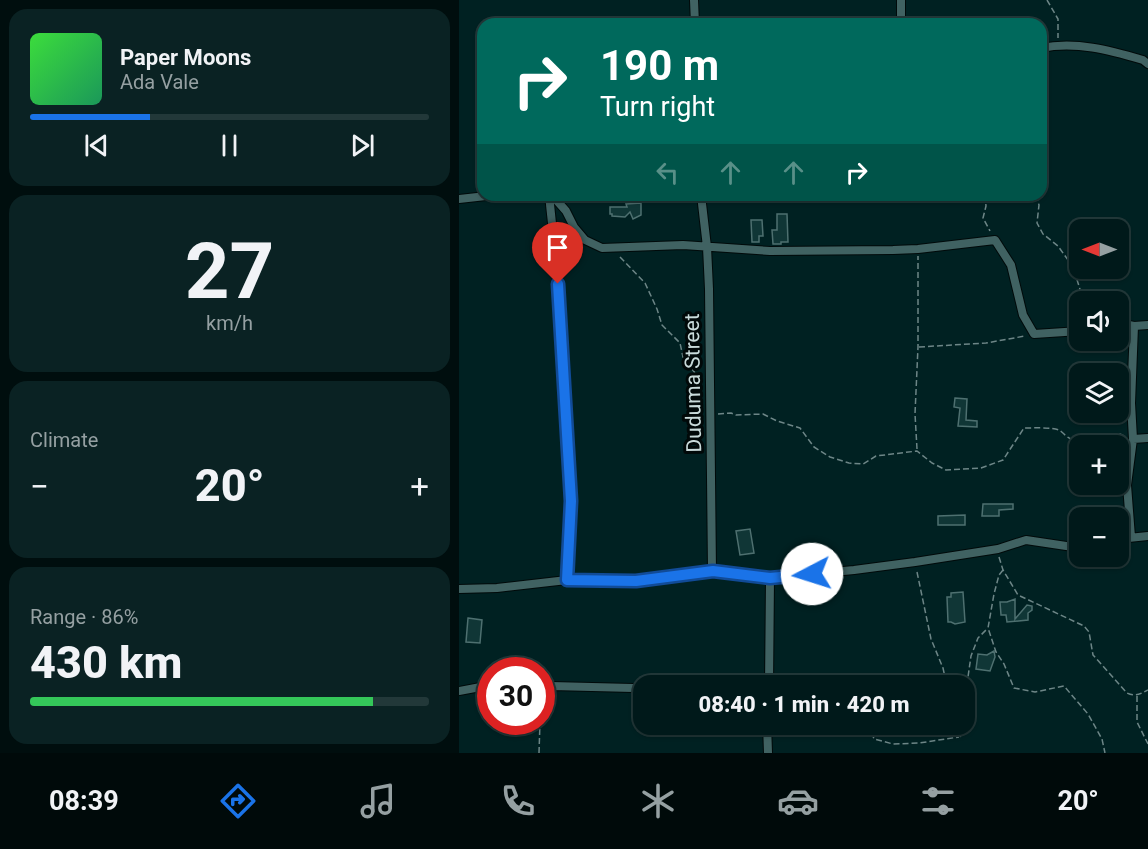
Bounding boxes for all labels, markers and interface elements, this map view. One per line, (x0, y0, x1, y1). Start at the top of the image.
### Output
text: 190 m (600, 41, 719, 90)
icon: right (501, 42, 579, 120)
text: Paper Moons (120, 45, 251, 70)
text: Ada Vale (120, 70, 199, 94)
text: Turn right (600, 91, 715, 123)
icon: previous (80, 129, 113, 162)
icon: pause (213, 129, 246, 162)
icon: next (346, 129, 379, 162)
icon: left (651, 156, 684, 189)
icon: ahead (714, 156, 747, 189)
icon: ahead (777, 156, 810, 189)
icon: right (840, 156, 873, 189)
north arrow (1069, 219, 1129, 279)
map controls (1069, 219, 1129, 567)
pin (532, 222, 583, 284)
text: 27 (185, 226, 274, 317)
icon: arrive (541, 231, 574, 264)
button: sound (1069, 291, 1129, 351)
text: km/h (206, 311, 253, 335)
street label: Duduma Street (680, 313, 706, 453)
button: layers (1069, 363, 1129, 423)
text: Climate (30, 428, 98, 452)
button: + (1069, 435, 1129, 495)
text: 20° (195, 459, 264, 512)
text: − (30, 467, 49, 506)
text: + (410, 467, 429, 506)
button: − (1069, 507, 1129, 567)
position arrow (780, 542, 844, 606)
text: Range · 86% (30, 605, 138, 629)
text: 430 km (30, 636, 182, 689)
speed limit sign: 30 (477, 657, 555, 735)
text: 08:40 · 1 min · 420 m (699, 692, 909, 717)
icon: directions (217, 780, 259, 822)
icon: music (357, 780, 399, 822)
icon: phone (497, 780, 539, 822)
icon: climate (637, 780, 679, 822)
icon: car (777, 780, 819, 822)
icon: filters (917, 780, 959, 822)
text: 08:39 (49, 785, 119, 817)
text: 20° (1057, 785, 1099, 817)

